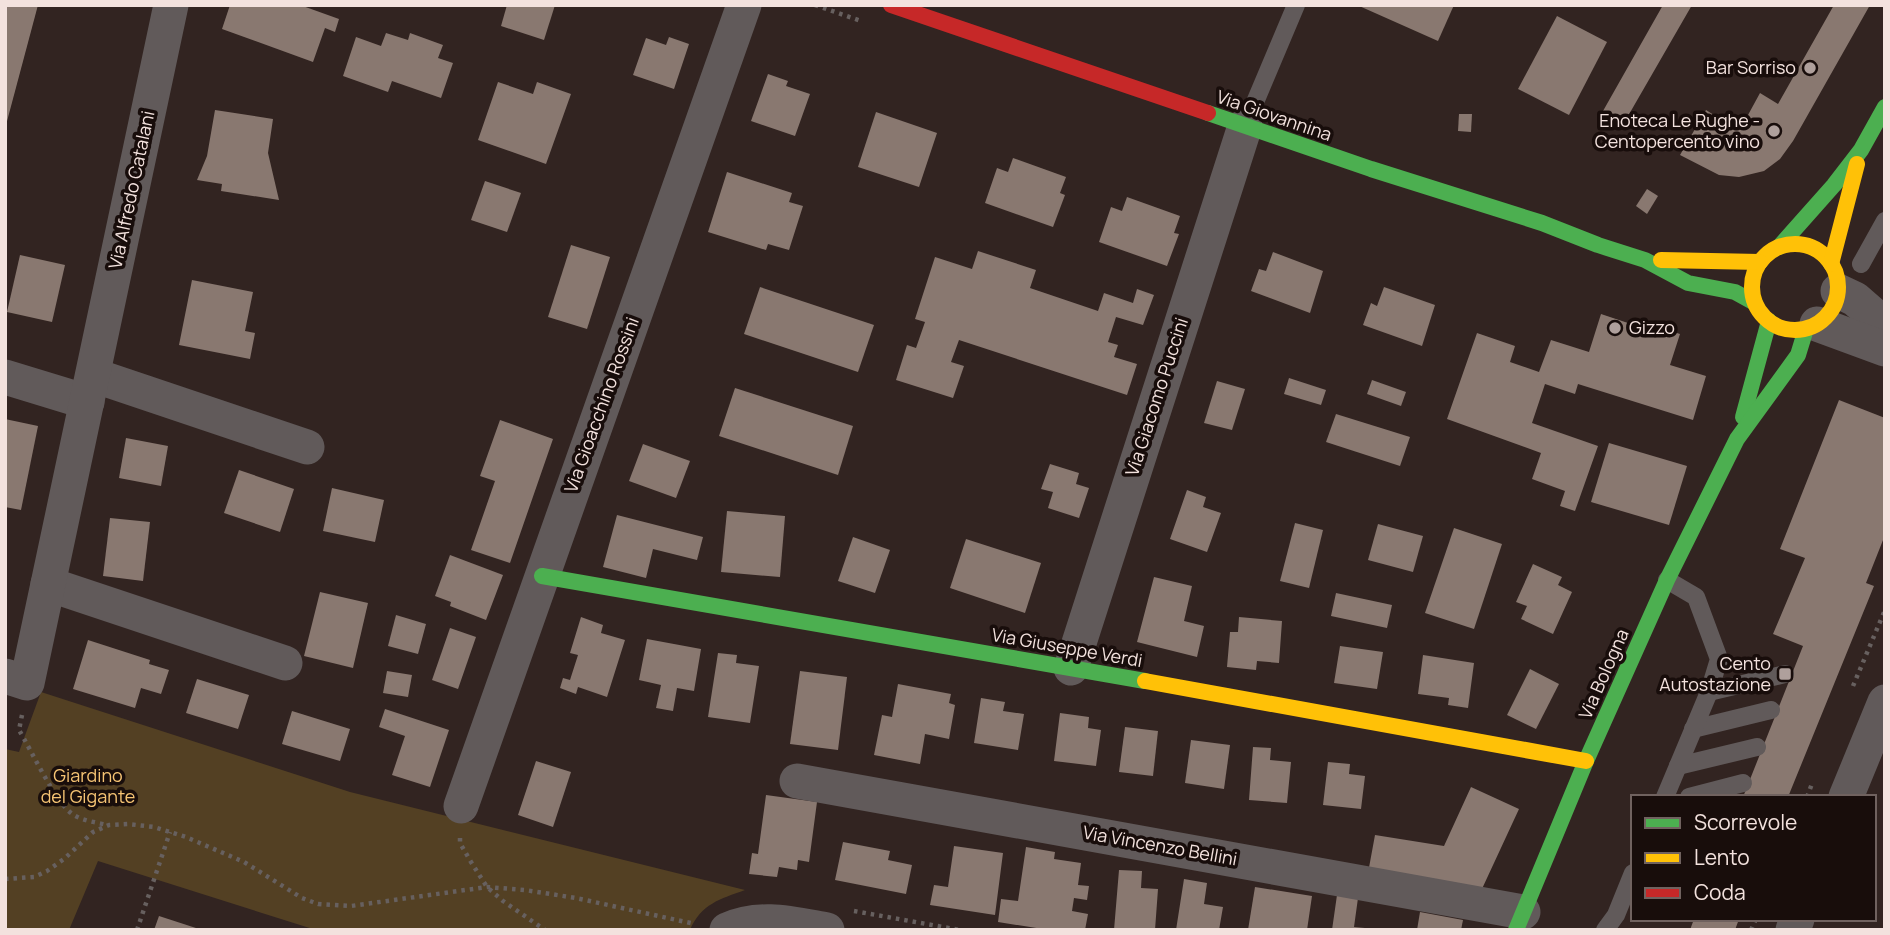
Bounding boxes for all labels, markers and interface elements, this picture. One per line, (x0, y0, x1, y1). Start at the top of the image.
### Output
place label: Bar Sorriso (1706, 55, 1796, 79)
marker: Bar Sorriso (1802, 60, 1818, 76)
street label: Via Giovannina (1214, 84, 1335, 146)
street label: Via Alfredo Catalani (103, 108, 160, 271)
place label: Enoteca Le Rughe - Centopercento vino (1595, 108, 1760, 153)
marker: Enoteca Le Rughe - Centopercento vino (1766, 123, 1782, 139)
street label: Via Gioacchino Rossini (558, 314, 644, 496)
street label: Via Giacomo Puccini (1119, 314, 1193, 479)
place label: Gizzo (1629, 315, 1675, 339)
marker: Gizzo (1607, 320, 1623, 336)
street label: Via Giuseppe Verdi (990, 622, 1144, 672)
street label: Via Bologna (1573, 625, 1634, 722)
place label: Cento Autostazione (1659, 651, 1771, 696)
marker: Cento Autostazione (1777, 666, 1793, 682)
park label: Giardino del Gigante (41, 763, 135, 808)
legend (1631, 795, 1876, 921)
text: Scorrevole (1694, 808, 1797, 836)
street label: Via Vincenzo Bellini (1081, 820, 1239, 870)
text: Lento (1694, 843, 1750, 871)
text: Coda (1694, 878, 1746, 906)

